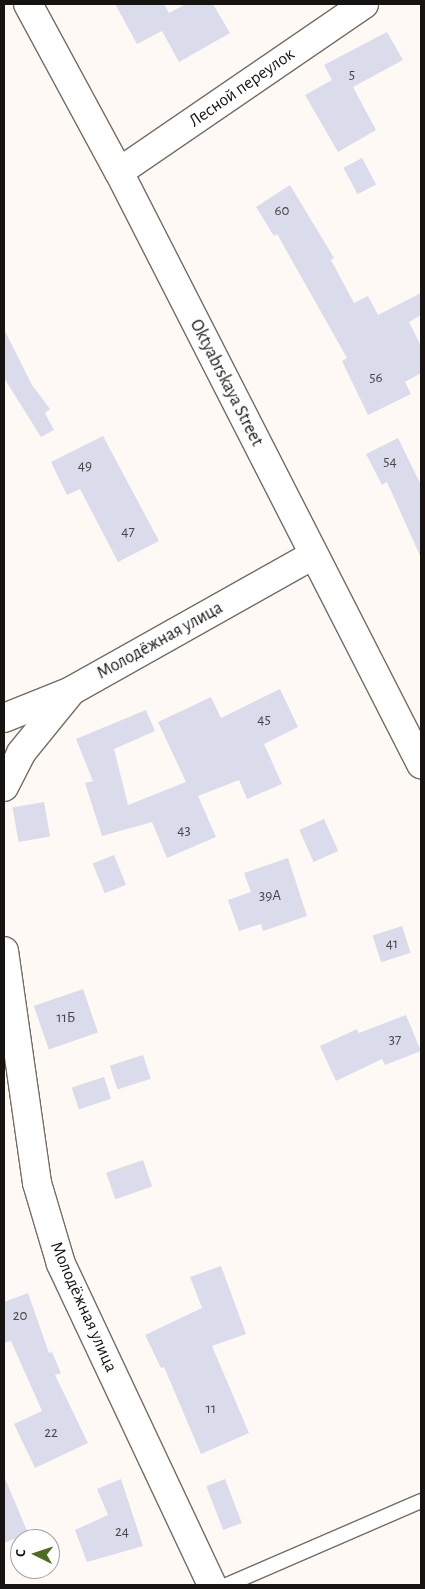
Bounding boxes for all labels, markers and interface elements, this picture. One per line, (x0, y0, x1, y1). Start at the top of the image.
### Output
street label: Лесной переулок (185, 44, 299, 132)
house number: 5 (349, 66, 355, 84)
house number: 60 (275, 202, 289, 220)
street label: Oktyabrskaya Street (185, 316, 267, 450)
house number: 56 (369, 369, 383, 387)
house number: 54 (383, 453, 397, 471)
house number: 49 (78, 457, 92, 475)
house number: 47 (121, 523, 135, 541)
street label: Молодёжная улица (93, 597, 227, 685)
house number: 45 (257, 711, 271, 729)
house number: 43 (177, 822, 191, 840)
house number: 39А (259, 887, 281, 905)
house number: 41 (386, 935, 398, 953)
house number: 11Б (57, 1009, 75, 1027)
house number: 37 (389, 1031, 401, 1049)
street label: Молодёжная улица (45, 1238, 121, 1376)
house number: 20 (13, 1307, 27, 1325)
house number: 11 (206, 1400, 216, 1418)
house number: 22 (44, 1424, 58, 1442)
house number: 24 (115, 1523, 129, 1541)
north arrow (10, 1529, 60, 1579)
text: С (14, 1549, 28, 1557)

